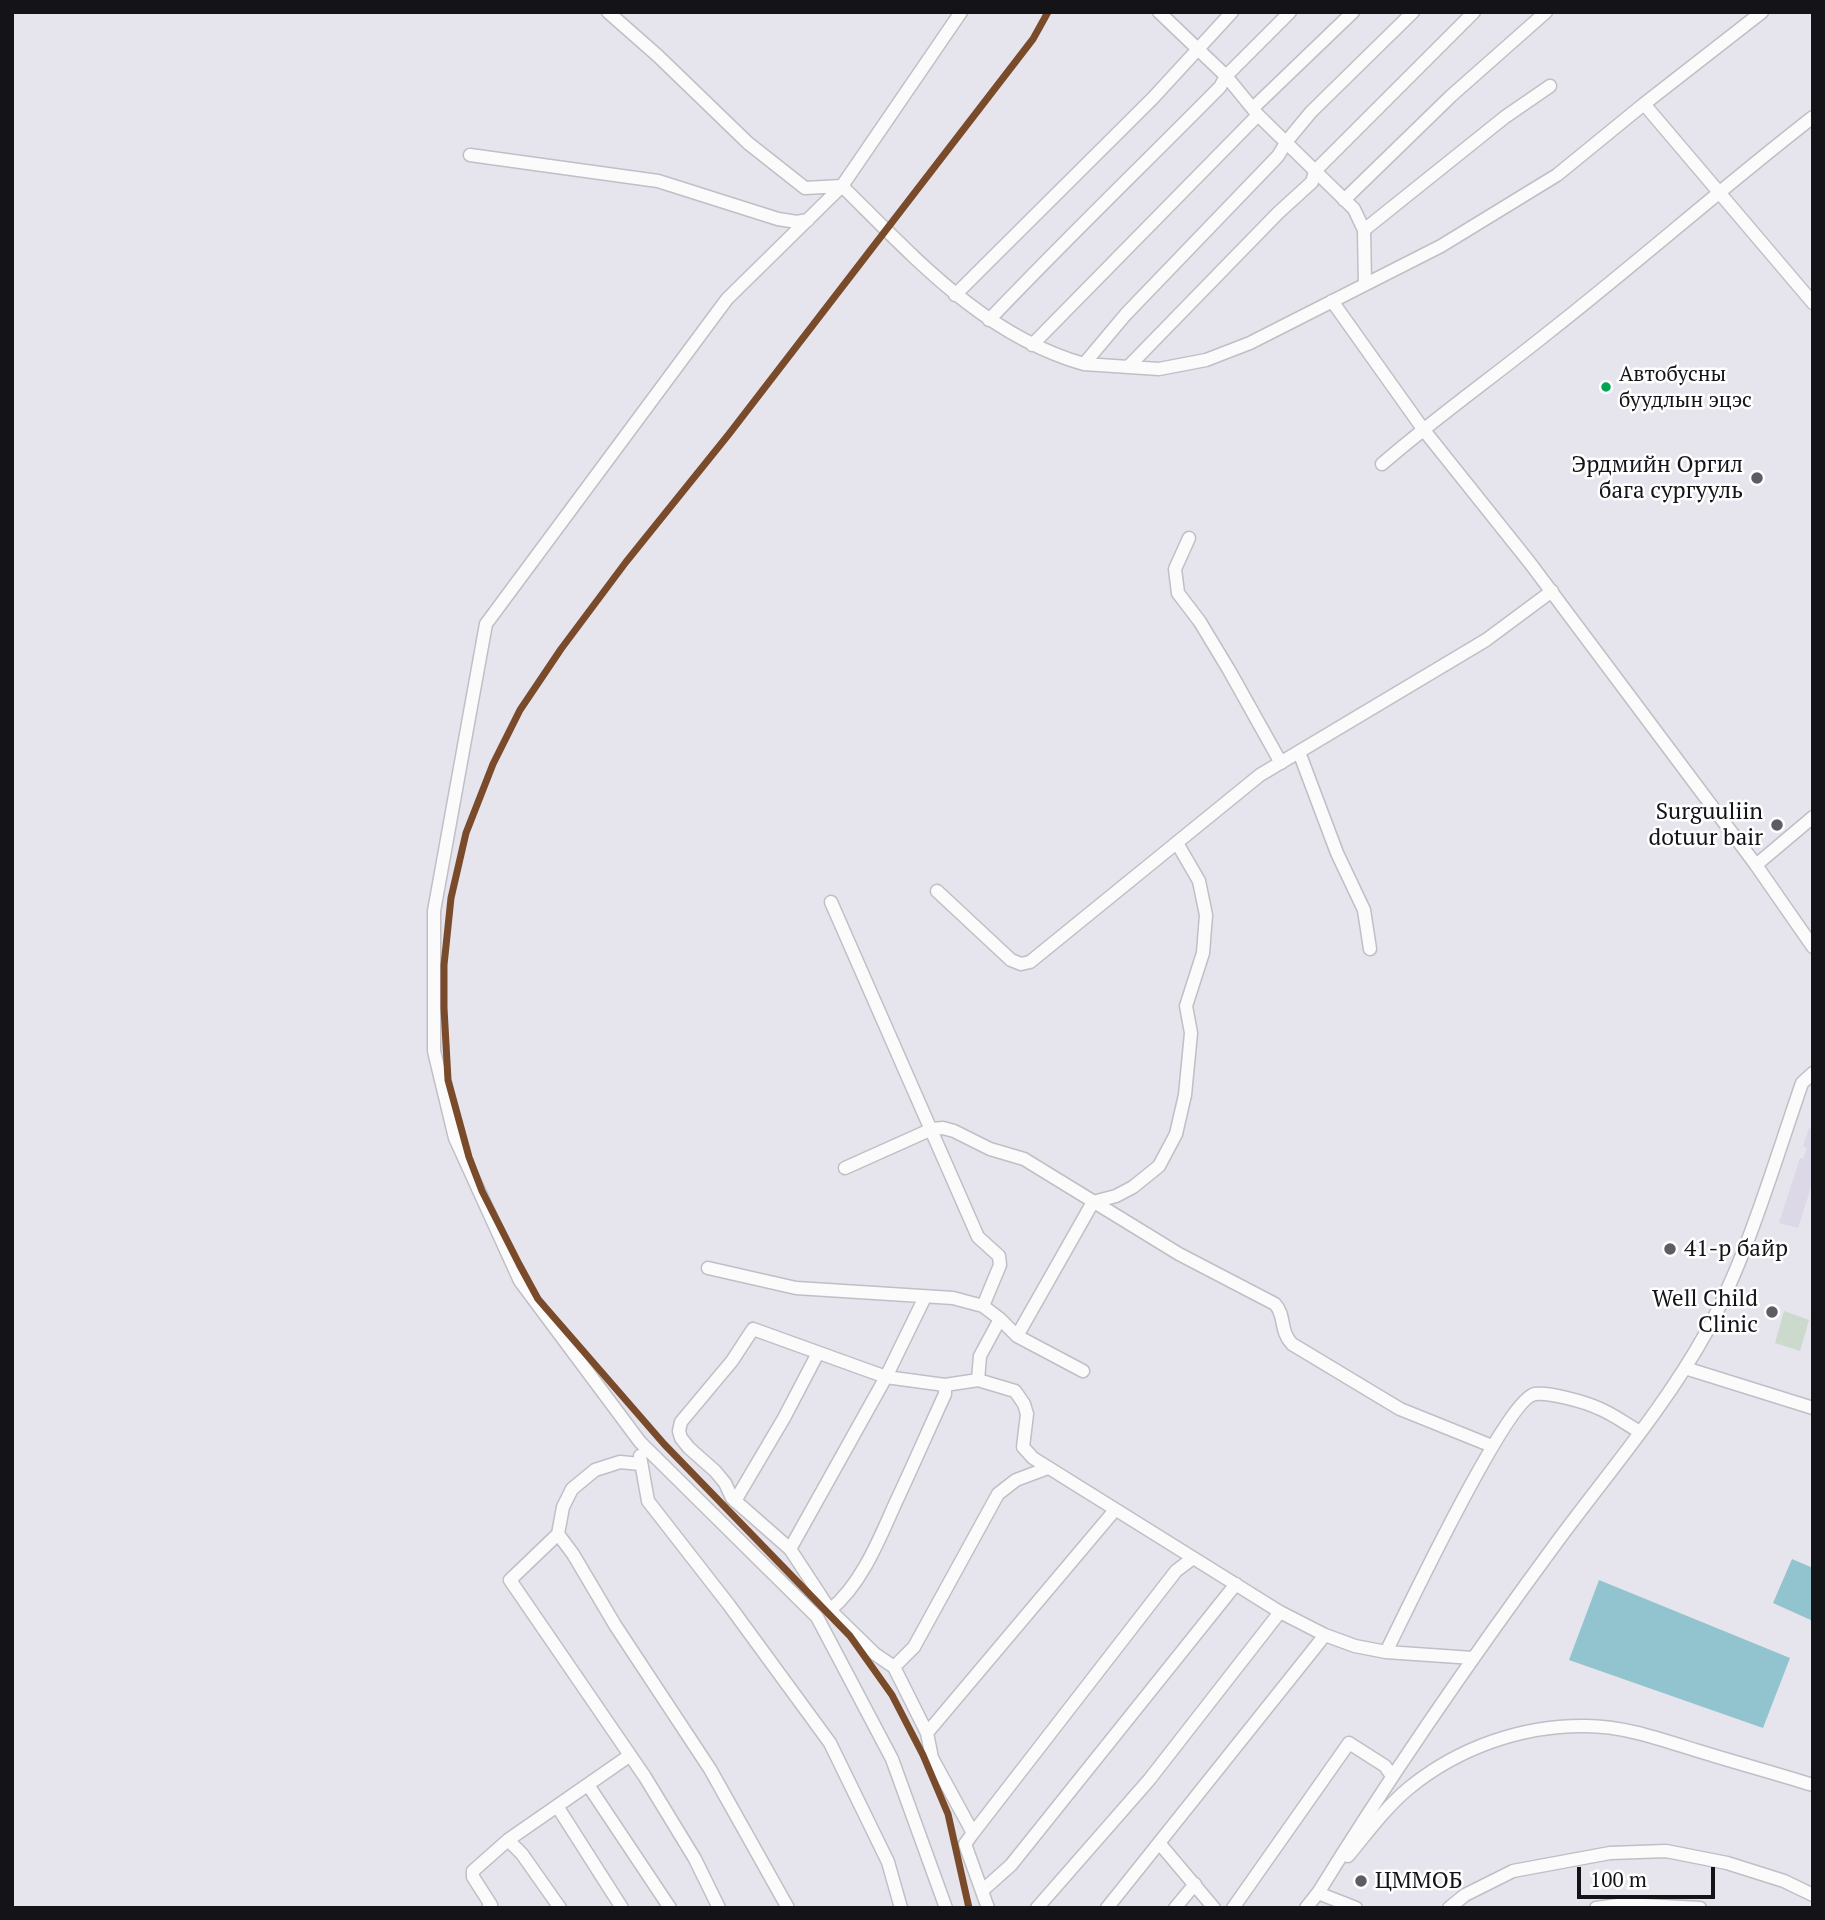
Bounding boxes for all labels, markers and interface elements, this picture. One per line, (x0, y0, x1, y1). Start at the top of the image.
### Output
place label: Автобусны буудлын эцэс (1619, 362, 1752, 412)
marker: Автобусны буудлын эцэс (1599, 380, 1613, 394)
place label: Эрдмийн Оргил бага сургууль (1572, 451, 1743, 505)
marker: Эрдмийн Оргил бага сургууль (1749, 470, 1765, 486)
place label: Surguuliin dotuur bair (1649, 798, 1763, 852)
marker: Surguuliin dotuur bair (1769, 817, 1785, 833)
place label: 41-р байр (1684, 1235, 1788, 1263)
marker: 41-р байр (1662, 1241, 1678, 1257)
place label: Well Child Clinic (1652, 1285, 1758, 1339)
marker: Well Child Clinic (1764, 1304, 1780, 1320)
scale bar (1580, 1854, 1718, 1898)
text: 100 m (1590, 1865, 1647, 1893)
place label: ЦММОБ (1375, 1867, 1463, 1895)
marker: ЦММОБ (1353, 1873, 1369, 1889)

